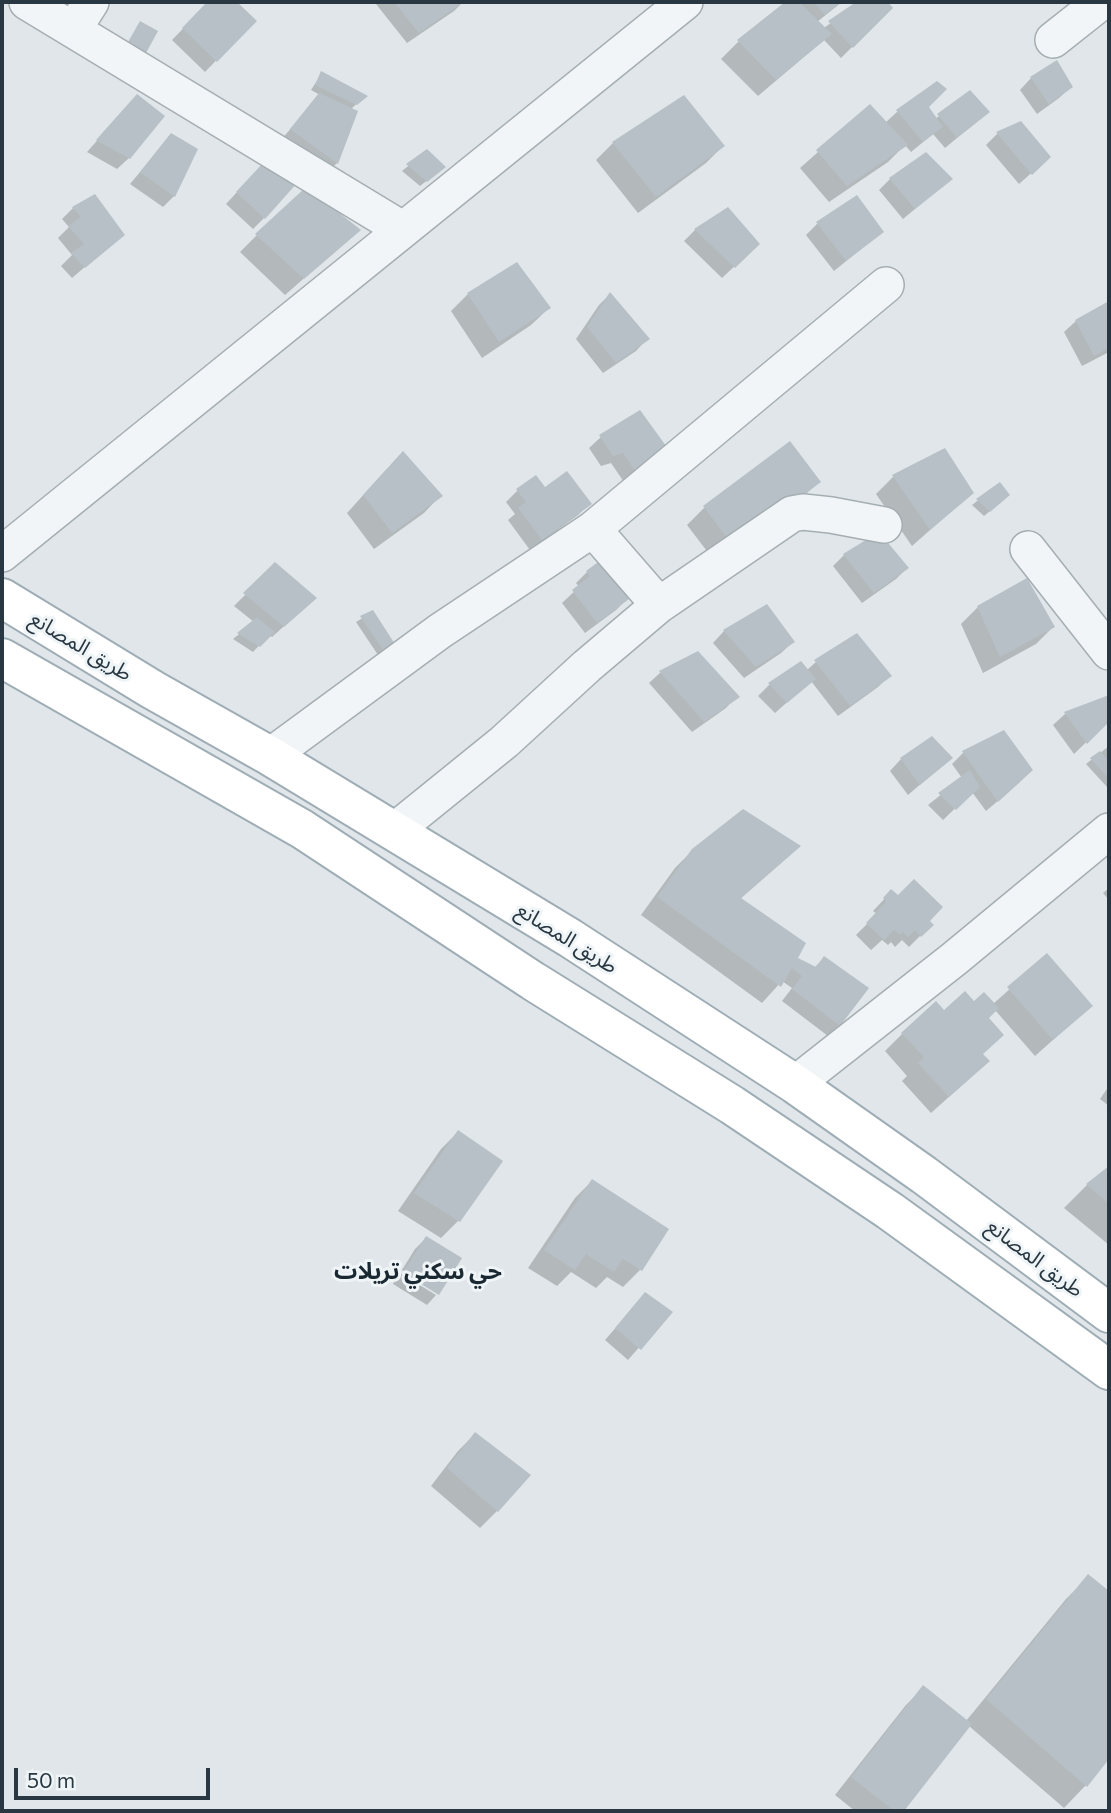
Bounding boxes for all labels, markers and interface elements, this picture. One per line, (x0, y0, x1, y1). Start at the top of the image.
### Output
street label: طريق المصانع (25, 606, 137, 686)
street label: طريق المصانع (512, 897, 622, 979)
street label: طريق المصانع (982, 1213, 1088, 1303)
district label: حي سكني تريلات (334, 1257, 502, 1285)
scale bar (18, 1754, 214, 1798)
text: 50 m (27, 1767, 75, 1792)

